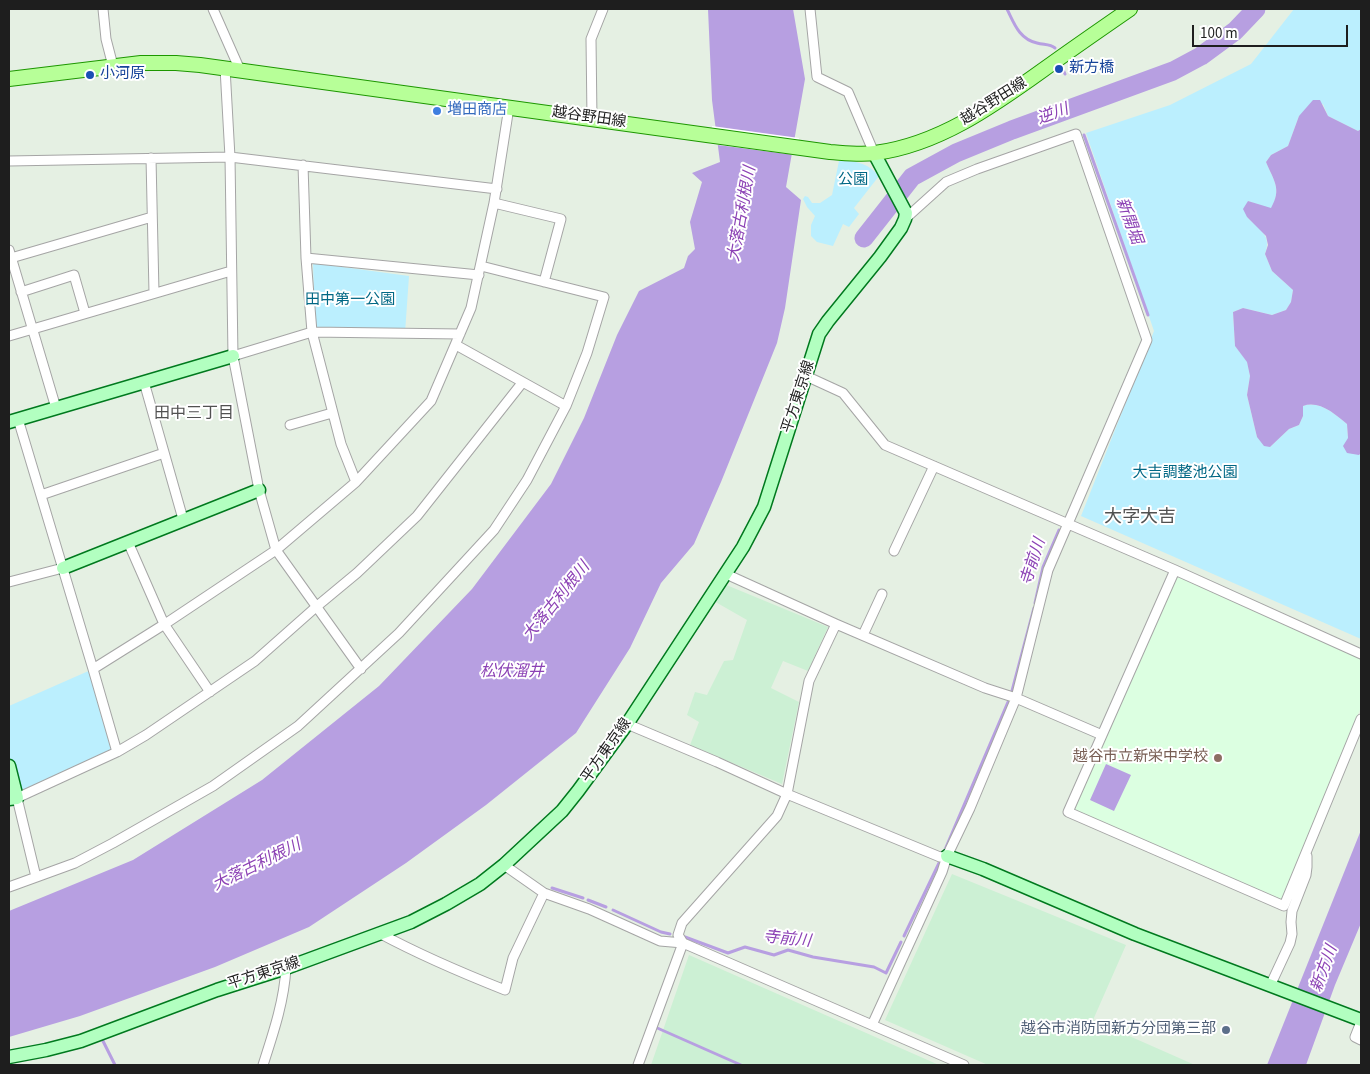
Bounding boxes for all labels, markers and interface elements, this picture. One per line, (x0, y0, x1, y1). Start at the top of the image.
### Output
scale bar (1195, 15, 1351, 47)
text: 100 m (1200, 23, 1238, 44)
place label: 新方橋 (1069, 60, 1114, 78)
marker: 新方橋 (1053, 63, 1065, 75)
place label: 小河原 (100, 66, 145, 84)
marker: 小河原 (84, 69, 96, 81)
street label: 越谷野田線 (957, 74, 1031, 130)
water label: 逆川 (1035, 101, 1071, 129)
place label: 増田商店 (447, 102, 507, 120)
street label: 越谷野田線 (551, 104, 627, 132)
marker: 増田商店 (431, 105, 443, 117)
water label: 大落古利根川 (725, 165, 761, 263)
park label: 公園 (838, 172, 868, 190)
water label: 新開堀 (1111, 195, 1145, 247)
park label: 田中第一公園 (305, 292, 395, 310)
street label: 平方東京線 (779, 359, 819, 435)
district label: 田中三丁目 (154, 404, 234, 424)
park label: 大吉調整池公園 (1133, 465, 1237, 483)
district label: 大字大吉 (1104, 507, 1176, 529)
water label: 寺前川 (1017, 536, 1051, 588)
water label: 大落古利根川 (519, 559, 595, 645)
water label: 松伏溜井 (480, 662, 544, 682)
street label: 平方東京線 (578, 715, 636, 787)
place label: 越谷市立新栄中学校 (1073, 749, 1208, 767)
marker: 越谷市立新栄中学校 (1212, 752, 1224, 764)
water label: 大落古利根川 (210, 836, 304, 896)
water label: 寺前川 (762, 928, 812, 952)
water label: 新方川 (1308, 943, 1342, 995)
street label: 平方東京線 (226, 954, 302, 994)
place label: 越谷市消防団新方分団第三部 (1021, 1021, 1216, 1039)
marker: 越谷市消防団新方分団第三部 (1220, 1024, 1232, 1036)

